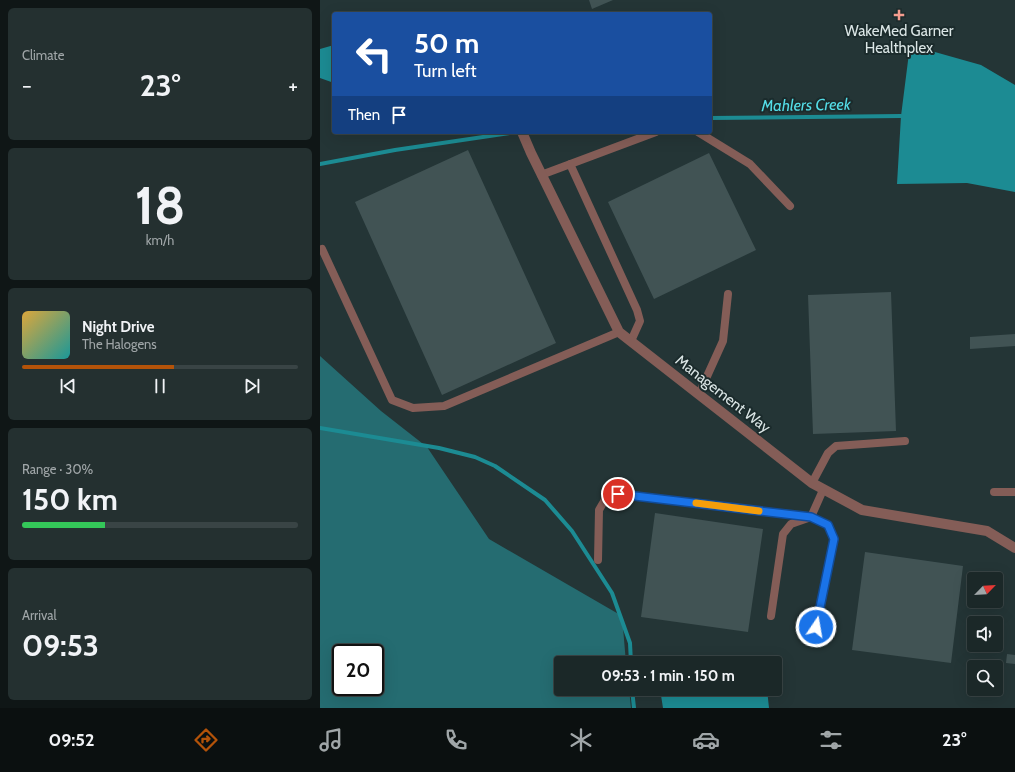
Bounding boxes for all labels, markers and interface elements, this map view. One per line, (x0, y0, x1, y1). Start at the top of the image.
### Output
marker: WakeMed Garner Healthplex (893, 9, 905, 21)
place label: WakeMed Garner Healthplex (845, 22, 954, 57)
text: 50 m (414, 26, 479, 60)
icon: left (348, 28, 400, 80)
text: Climate (22, 47, 64, 63)
text: Turn left (414, 60, 477, 82)
text: 23° (140, 67, 180, 104)
text: − (22, 72, 32, 99)
text: + (288, 72, 298, 99)
water label: Mahlers Creek (760, 95, 852, 115)
icon: arrive (388, 104, 410, 126)
text: Then (348, 106, 380, 124)
text: 18 (135, 174, 185, 237)
text: km/h (146, 232, 174, 248)
text: Night Drive (82, 318, 155, 336)
text: The Halogens (82, 336, 157, 352)
street label: Management Way (672, 351, 774, 437)
icon: previous (57, 375, 79, 397)
icon: pause (149, 375, 171, 397)
icon: next (241, 375, 263, 397)
text: Range · 30% (22, 461, 93, 477)
pin (601, 477, 635, 511)
text: 150 km (22, 481, 118, 518)
icon: arrive (607, 483, 629, 505)
north arrow (967, 572, 1003, 608)
map controls (967, 572, 1003, 696)
position arrow (795, 606, 837, 648)
text: Arrival (22, 607, 57, 623)
button: sound (967, 616, 1003, 652)
text: 09:53 (22, 627, 99, 664)
speed limit sign: 20 (332, 644, 384, 696)
button: search (967, 660, 1003, 696)
text: 09:53 · 1 min · 150 m (601, 667, 735, 685)
icon: directions (192, 726, 220, 754)
icon: music (317, 726, 345, 754)
icon: phone (442, 726, 470, 754)
icon: climate (567, 726, 595, 754)
icon: car (692, 726, 720, 754)
icon: filters (817, 726, 845, 754)
text: 09:52 (49, 729, 95, 751)
text: 23° (942, 729, 966, 751)

